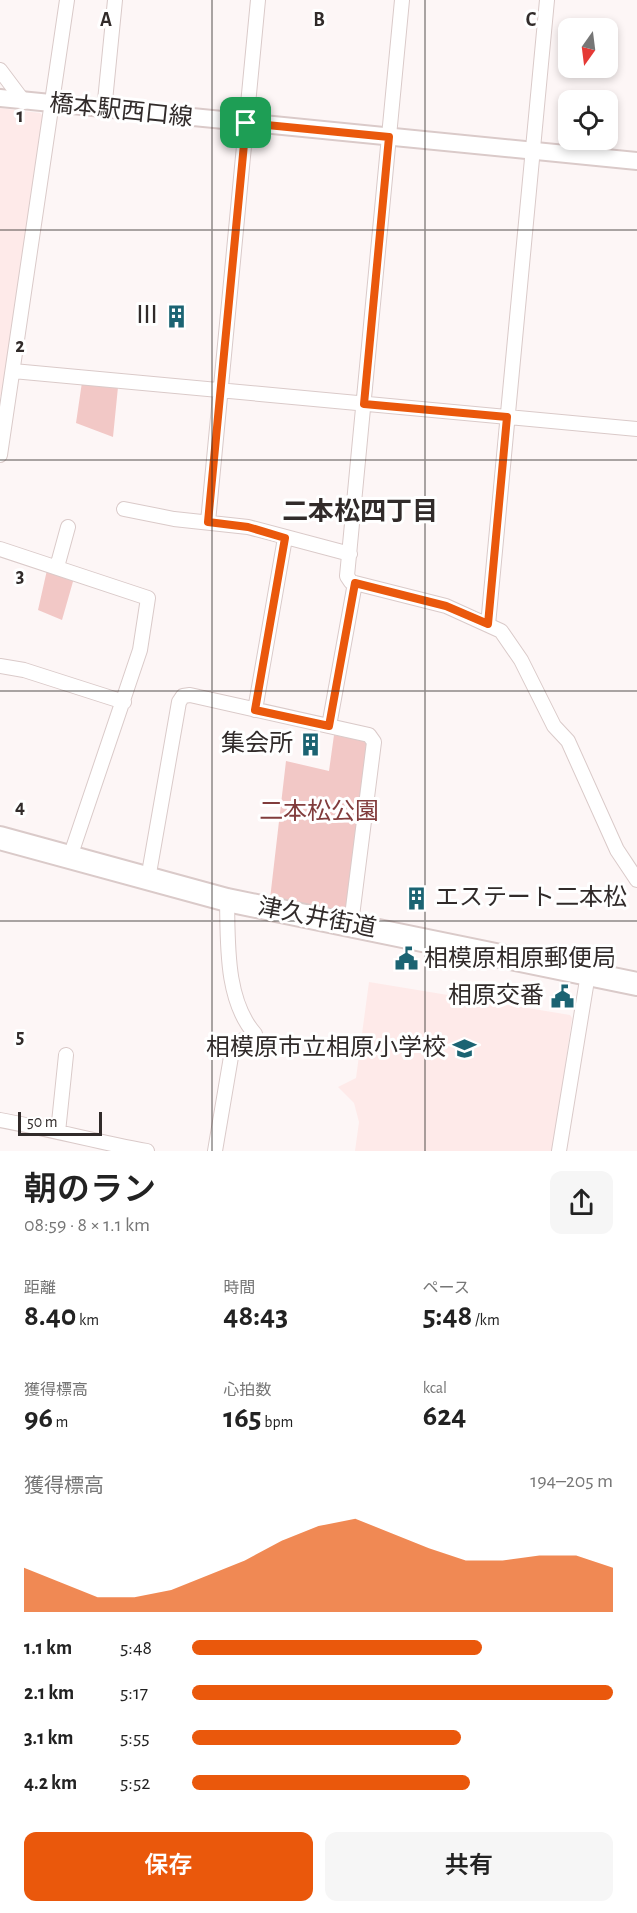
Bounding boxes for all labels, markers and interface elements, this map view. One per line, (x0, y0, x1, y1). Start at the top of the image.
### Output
text: A (100, 10, 112, 30)
text: B (313, 10, 325, 30)
text: C (526, 10, 537, 30)
north arrow (558, 18, 618, 78)
map controls (558, 18, 618, 150)
street label: 橋本駅西口線 (48, 90, 194, 130)
button: locate (558, 90, 618, 150)
pin (220, 97, 271, 148)
text: 1 (16, 106, 24, 126)
icon: arrive (229, 106, 262, 139)
building icon: Ⅲ (164, 303, 190, 329)
place label: Ⅲ (135, 304, 159, 328)
text: 2 (15, 336, 25, 356)
district label: 二本松四丁目 (282, 497, 438, 525)
text: 3 (16, 566, 24, 586)
place label: 集会所 (221, 730, 293, 756)
building icon: 集会所 (298, 731, 324, 757)
text: 4 (15, 797, 25, 817)
park label: 二本松公園 (259, 798, 379, 824)
place label: エステート二本松 (435, 884, 627, 910)
building icon: エステート二本松 (404, 885, 430, 911)
street label: 津久井街道 (256, 893, 379, 941)
place label: 相模原相原郵便局 (424, 945, 616, 971)
public building icon: 相模原相原郵便局 (393, 946, 419, 972)
place label: 相原交番 (448, 982, 544, 1008)
public building icon: 相原交番 (549, 983, 575, 1009)
text: 5 (16, 1027, 24, 1047)
place label: 相模原市立相原小学校 (206, 1034, 446, 1060)
school or university icon: 相模原市立相原小学校 (451, 1035, 477, 1061)
scale bar (18, 1109, 102, 1136)
text: 50 m (27, 1114, 58, 1130)
button: share (550, 1171, 613, 1234)
text: 朝のラン (24, 1174, 156, 1207)
text: 08:59 · 8 × 1.1 km (24, 1215, 150, 1235)
text: 距離 (24, 1280, 56, 1296)
text: 時間 (223, 1280, 255, 1296)
text: ペース (423, 1280, 470, 1296)
text: 8.40 (24, 1301, 76, 1331)
text: 48:43 (223, 1301, 288, 1331)
text: 5:48 (423, 1301, 472, 1331)
text: km (76, 1312, 99, 1328)
text: /km (472, 1312, 500, 1328)
text: kcal (423, 1380, 447, 1396)
text: 獲得標高 (24, 1382, 88, 1398)
text: 心拍数 (223, 1382, 271, 1398)
text: 624 (423, 1401, 466, 1431)
text: 96 (24, 1403, 53, 1433)
text: 165 (223, 1403, 262, 1433)
text: m (53, 1414, 68, 1430)
text: bpm (262, 1414, 293, 1430)
text: 194–205 m (530, 1471, 613, 1491)
text: 獲得標高 (24, 1476, 104, 1496)
text: 1.1 km (24, 1638, 72, 1658)
text: 5:48 (120, 1638, 152, 1658)
text: 2.1 km (24, 1683, 74, 1703)
text: 5:17 (120, 1683, 148, 1703)
text: 3.1 km (24, 1728, 73, 1748)
text: 5:55 (120, 1728, 150, 1748)
text: 4.2 km (24, 1773, 77, 1793)
text: 5:52 (120, 1773, 150, 1793)
button: 保存 (24, 1832, 313, 1901)
button: 共有 (325, 1832, 613, 1901)

